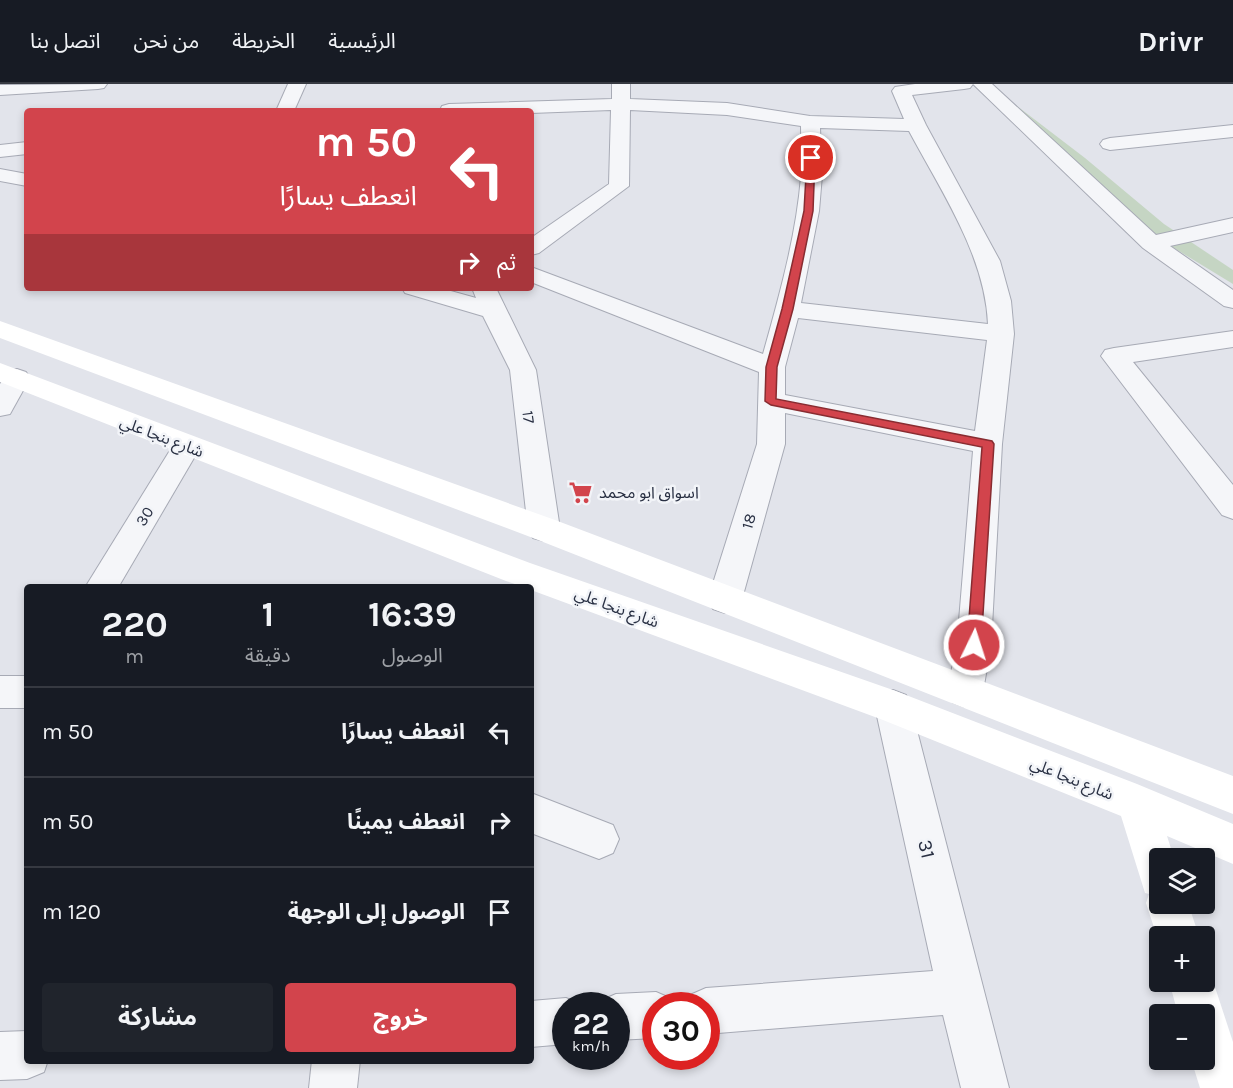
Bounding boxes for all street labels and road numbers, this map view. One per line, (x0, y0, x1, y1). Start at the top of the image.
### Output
street label: 17 (518, 409, 539, 425)
street label: شارع بنجا علي (116, 412, 206, 464)
street label: 30 (131, 503, 157, 529)
street label: 18 (737, 511, 760, 531)
street label: شارع بنجا علي (571, 583, 661, 634)
street label: شارع بنجا علي (1026, 753, 1116, 807)
street label: 31 (913, 838, 940, 861)

